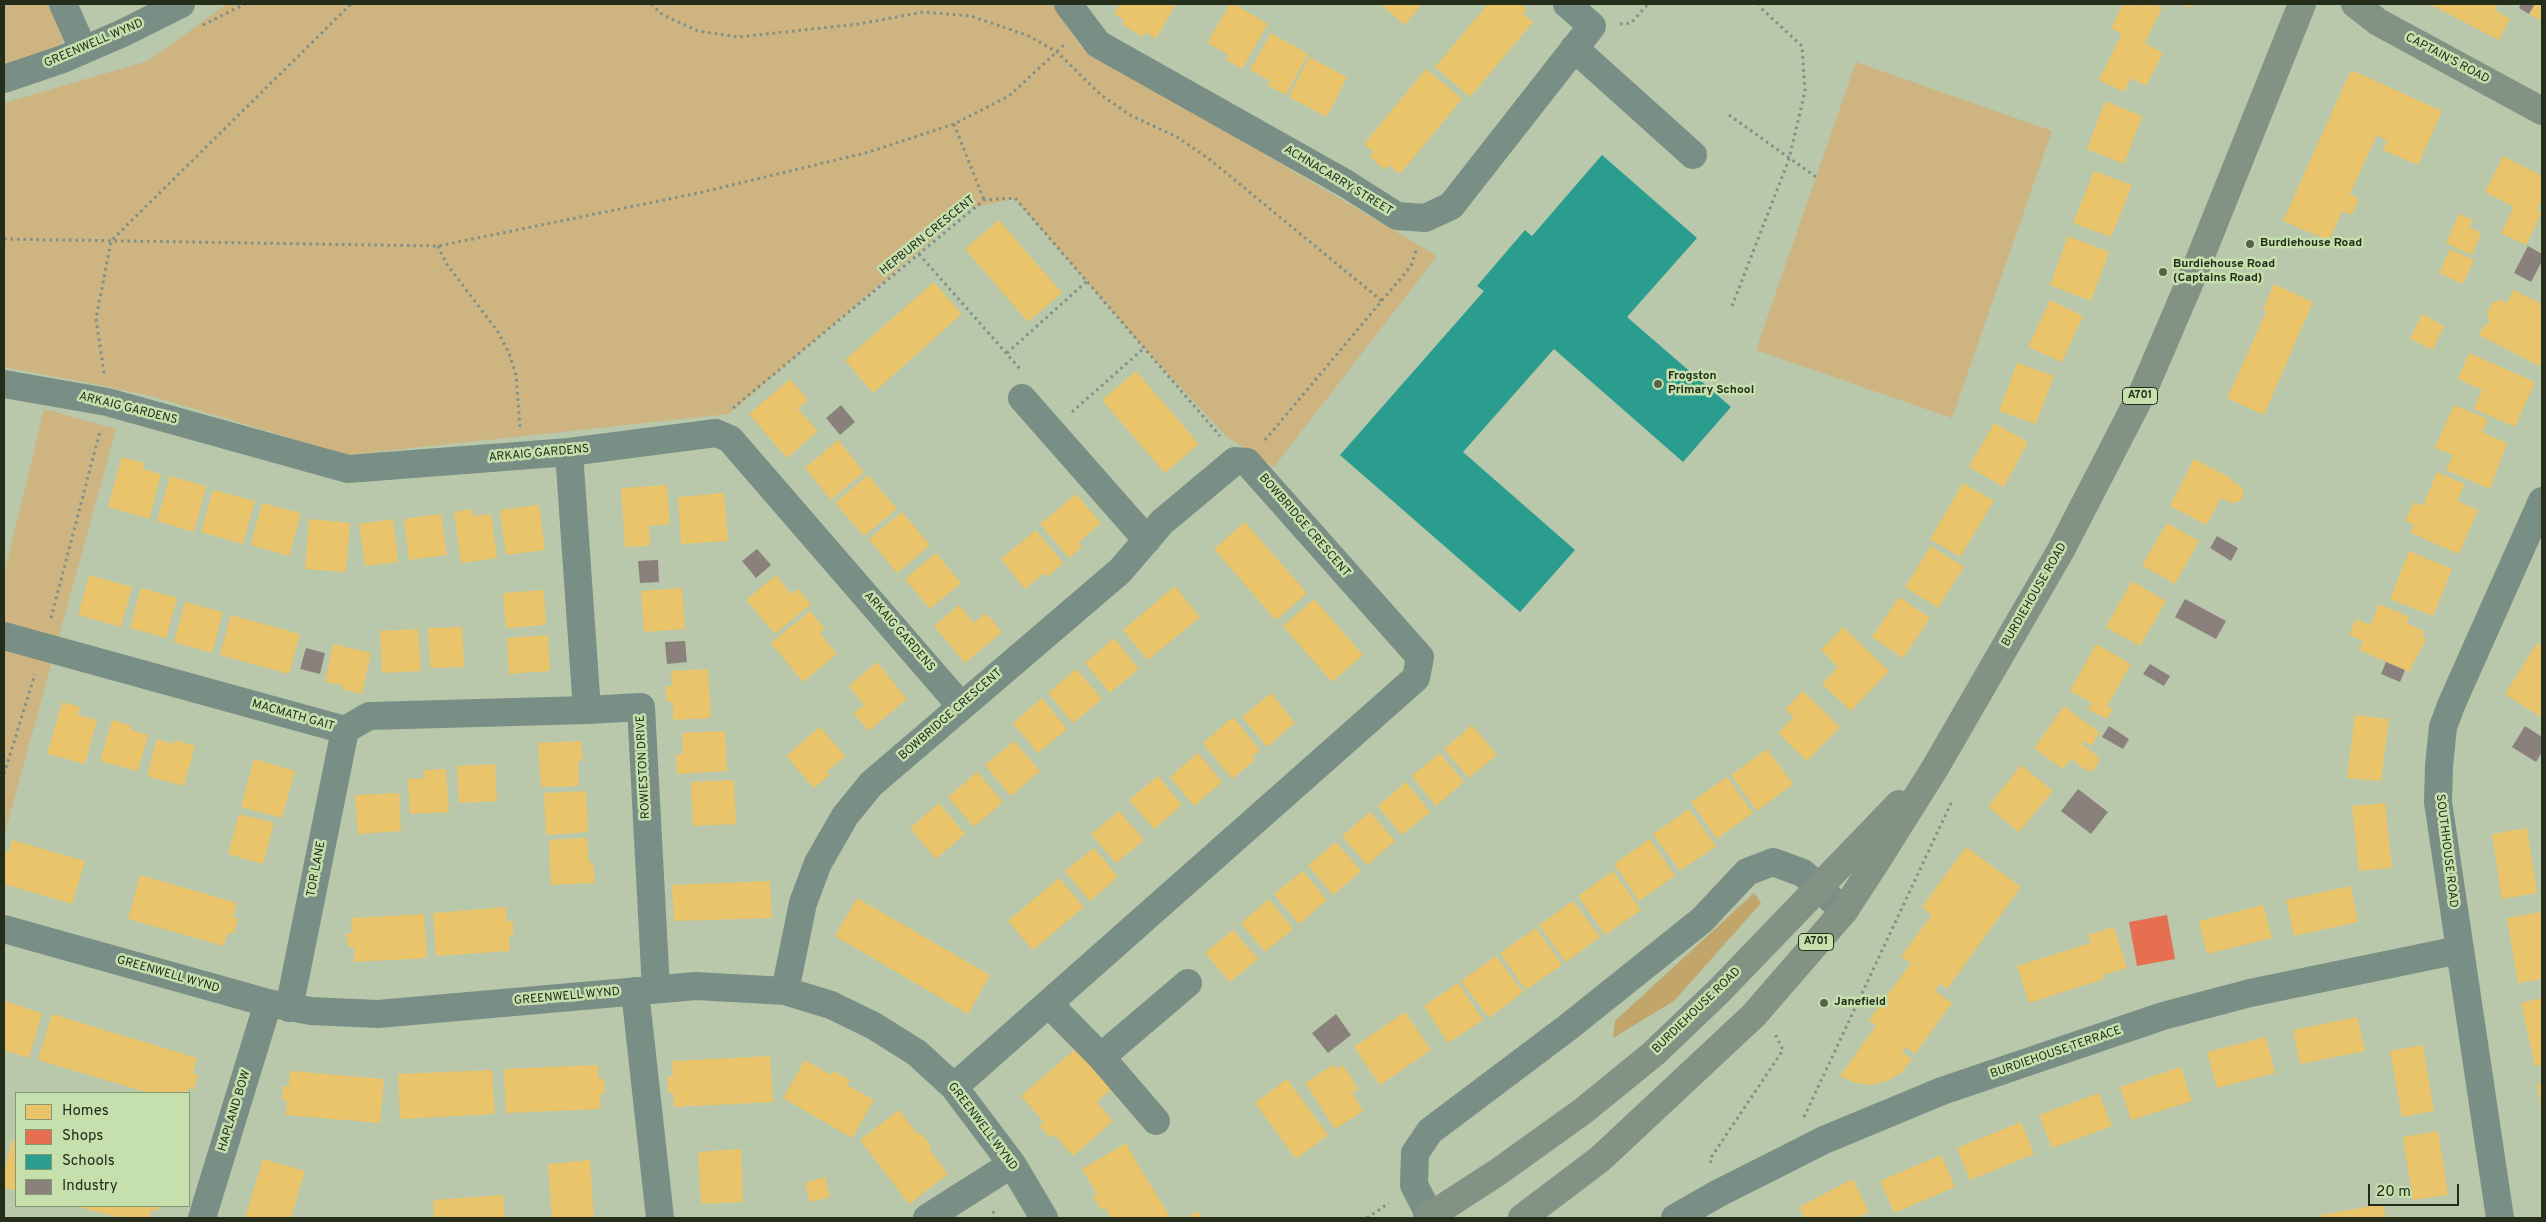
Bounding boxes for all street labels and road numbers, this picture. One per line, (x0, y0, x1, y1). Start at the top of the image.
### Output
street label: GREENWELL WYND (42, 17, 146, 71)
street label: CAPTAIN'S ROAD (2403, 31, 2491, 87)
street label: ACHNACARRY STREET (1281, 143, 1395, 219)
street label: HEPBURN CRESCENT (877, 193, 979, 279)
road number: A701 (2122, 388, 2158, 404)
street label: ARKAIG GARDENS (77, 390, 179, 428)
street label: ARKAIG GARDENS (488, 442, 590, 466)
street label: BOWBRIDGE CRESCENT (1255, 472, 1353, 580)
street label: BURDIEHOUSE ROAD (1999, 541, 2071, 649)
street label: ARKAIG GARDENS (860, 589, 938, 675)
street label: BOWBRIDGE CRESCENT (897, 666, 1005, 764)
street label: MACMATH GAIT (250, 697, 336, 735)
street label: ROWIESTON DRIVE (634, 714, 654, 820)
street label: SOUTHHOUSE ROAD (2432, 793, 2460, 909)
street label: TOR LANE (305, 840, 329, 898)
road number: A701 (1798, 934, 1834, 950)
street label: GREENWELL WYND (115, 953, 221, 997)
street label: BURDIEHOUSE ROAD (1650, 965, 1744, 1057)
street label: GREENWELL WYND (513, 985, 621, 1009)
street label: BURDIEHOUSE TERRACE (1989, 1024, 2123, 1082)
street label: HAPLAND BOW (216, 1069, 254, 1153)
street label: GREENWELL WYND (944, 1080, 1020, 1174)

